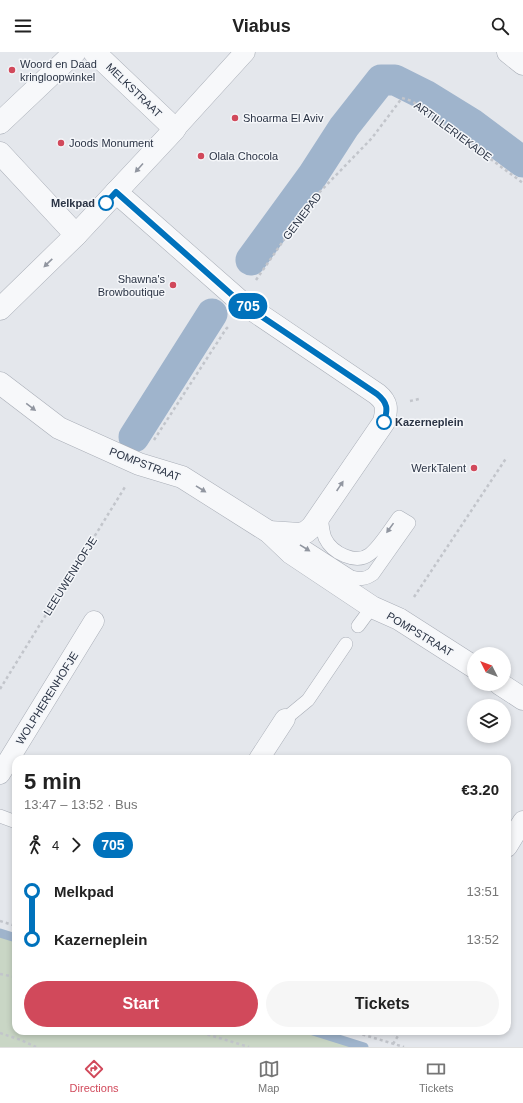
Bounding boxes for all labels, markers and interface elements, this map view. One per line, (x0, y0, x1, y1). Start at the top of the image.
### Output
icon: menu (12, 15, 34, 37)
icon: search (489, 15, 511, 37)
text: Viabus (232, 16, 291, 36)
place label: Woord en Daad kringloopwinkel (20, 58, 97, 83)
street label: MELKSTRAAT (104, 60, 164, 120)
marker: Woord en Daad kringloopwinkel (7, 65, 17, 75)
street label: ARTILLERIEKADE (412, 99, 494, 163)
place label: Shoarma El Aviv (243, 112, 324, 124)
marker: Shoarma El Aviv (230, 113, 240, 123)
place label: Joods Monument (69, 137, 153, 149)
marker: Joods Monument (56, 138, 66, 148)
place label: Olala Chocola (209, 150, 279, 162)
marker: Olala Chocola (196, 151, 206, 161)
one-way arrow (134, 163, 144, 173)
street label: GENIEPAD (280, 190, 324, 242)
marker: Melkpad (98, 195, 114, 211)
place label: Melkpad (51, 197, 95, 209)
one-way arrow (43, 258, 53, 267)
place label: Shawna's Browboutique (98, 273, 165, 298)
marker: Shawna's Browboutique (168, 280, 178, 290)
line badge: 705 (225, 293, 271, 319)
text: 705 (236, 298, 260, 314)
one-way arrow (26, 402, 37, 411)
marker: Kazerneplein (376, 414, 392, 430)
place label: Kazerneplein (395, 416, 464, 428)
street label: POMPSTRAAT (108, 445, 182, 483)
place label: WerkTalent (411, 462, 466, 474)
marker: WerkTalent (469, 463, 479, 473)
one-way arrow (336, 480, 344, 491)
one-way arrow (196, 485, 206, 493)
one-way arrow (386, 523, 395, 534)
street label: LEEUWENHOFJE (41, 534, 99, 618)
one-way arrow (299, 544, 311, 551)
street label: POMPSTRAAT (385, 610, 455, 659)
north arrow (467, 647, 511, 691)
map controls (467, 647, 511, 743)
street label: WOLPHERENHOFJE (14, 649, 80, 747)
button: layers (467, 699, 511, 743)
text: 5 min (24, 769, 81, 794)
text: €3.20 (461, 781, 499, 798)
text: 13:47 – 13:52 · Bus (24, 797, 137, 812)
icon: walk (24, 834, 46, 856)
icon: forward (65, 834, 87, 856)
text: 705 (101, 837, 125, 853)
text: 4 (52, 838, 59, 853)
text: Melkpad (54, 883, 114, 900)
text: 13:51 (466, 884, 499, 899)
text: Kazerneplein (54, 931, 147, 948)
text: 13:52 (466, 932, 499, 947)
button: Start (24, 981, 258, 1027)
button: Tickets (266, 981, 499, 1027)
tab: Directions (70, 1058, 119, 1094)
tab: Map (258, 1058, 280, 1094)
tab: Tickets (419, 1058, 453, 1094)

